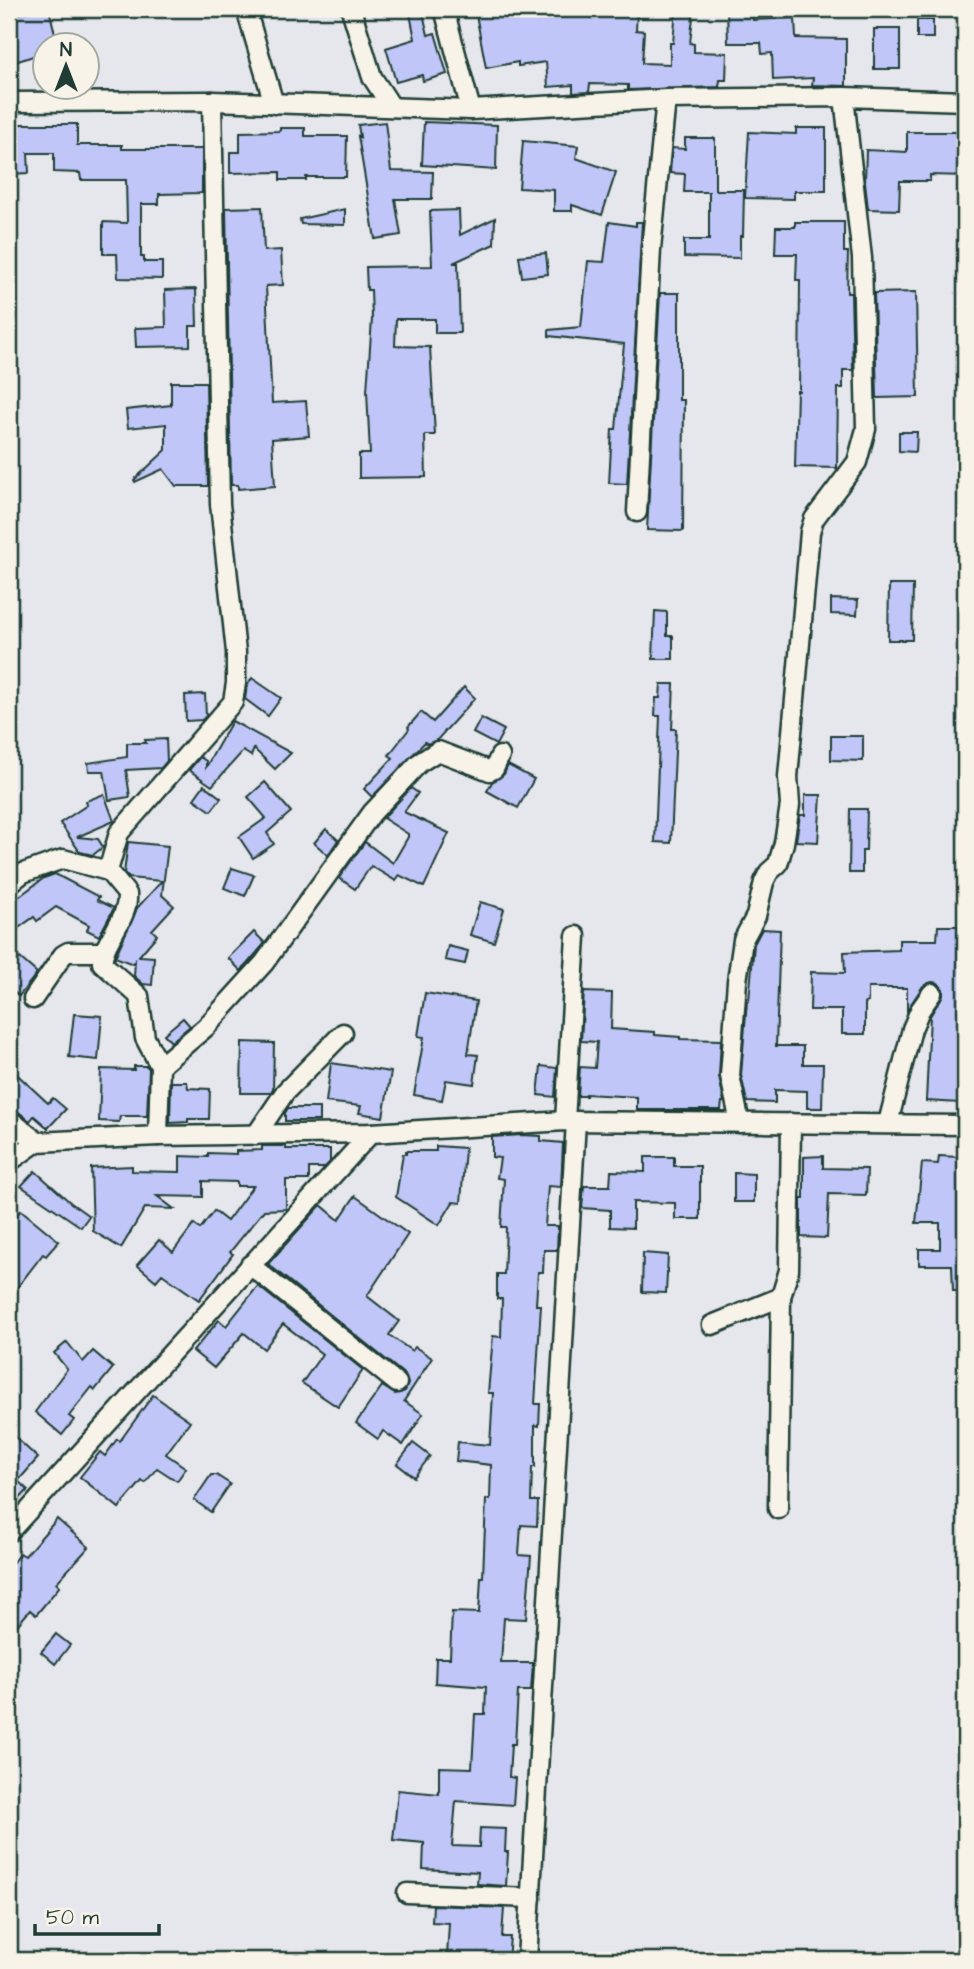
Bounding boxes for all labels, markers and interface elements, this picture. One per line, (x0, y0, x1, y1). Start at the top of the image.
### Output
north arrow (32, 32, 102, 102)
text: N (60, 37, 72, 64)
scale bar (35, 1892, 159, 1936)
text: 50 m (46, 1903, 100, 1932)

